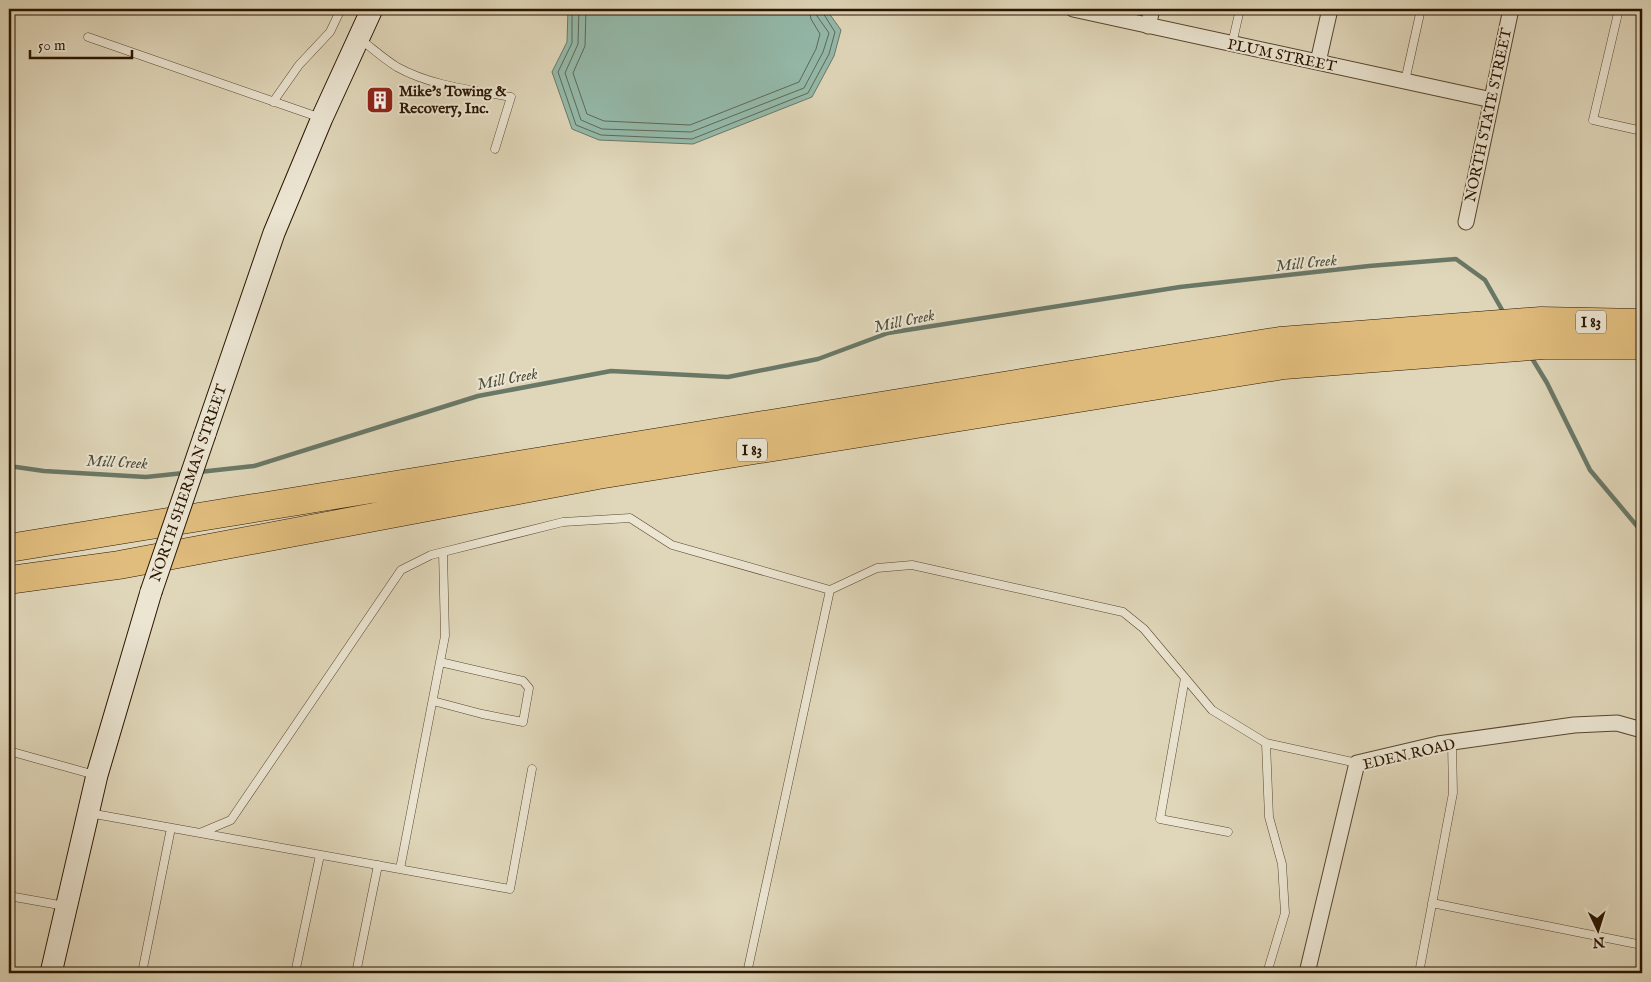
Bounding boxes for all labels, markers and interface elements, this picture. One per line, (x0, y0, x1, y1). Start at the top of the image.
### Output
street label: NORTH STATE STREET (1461, 26, 1516, 204)
scale bar (30, 28, 132, 60)
street label: PLUM STREET (1226, 35, 1338, 76)
text: 50 m (38, 36, 66, 55)
place label: Mike's Towing & Recovery, Inc. (399, 82, 507, 118)
building icon: Mike's Towing & Recovery, Inc. (365, 85, 395, 115)
water label: Mill Creek (1275, 251, 1338, 277)
water label: Mill Creek (872, 306, 937, 338)
road number: I 83 (1576, 311, 1606, 334)
water label: Mill Creek (475, 364, 540, 396)
street label: NORTH SHERMAN STREET (146, 382, 231, 584)
road number: I 83 (737, 438, 767, 462)
water label: Mill Creek (86, 451, 149, 475)
street label: EDEN ROAD (1361, 735, 1457, 774)
north arrow (1574, 904, 1624, 954)
text: N (1592, 933, 1607, 951)

